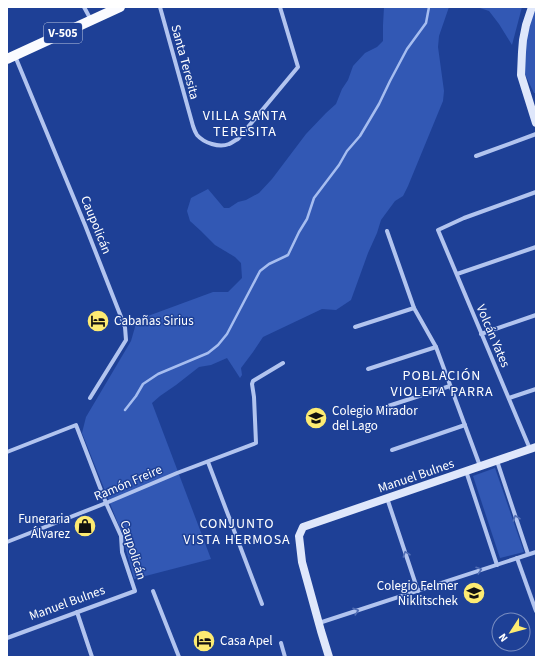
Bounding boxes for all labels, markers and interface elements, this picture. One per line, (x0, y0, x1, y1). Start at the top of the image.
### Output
road number: V-505 (44, 23, 82, 43)
street label: Santa Teresita (166, 23, 204, 101)
district label: VILLA SANTA TERESITA (203, 106, 287, 142)
street label: Caupolicán (76, 193, 116, 257)
street label: Volcán Yates (472, 302, 515, 371)
hotel icon: Cabañas Sirius (85, 308, 111, 334)
place label: Cabañas Sirius (114, 312, 194, 330)
district label: POBLACIÓN VIOLETA PARRA (390, 366, 494, 402)
place label: Colegio Mirador del Lago (332, 402, 418, 435)
school or university icon: Colegio Mirador del Lago (303, 405, 329, 431)
street label: Manuel Bulnes (375, 454, 457, 497)
street label: Ramón Freire (91, 461, 165, 505)
place label: Funeraria Álvarez (18, 510, 70, 543)
shop icon: Funeraria Álvarez (72, 513, 98, 539)
district label: CONJUNTO VISTA HERMOSA (183, 514, 291, 550)
one-way arrow (512, 514, 520, 521)
street label: Caupolicán (115, 518, 151, 582)
one-way arrow (402, 550, 411, 557)
one-way arrow (476, 567, 483, 575)
place label: Colegio Felmer Niklitschek (377, 577, 459, 610)
school or university icon: Colegio Felmer Niklitschek (461, 580, 487, 606)
street label: Manuel Bulnes (27, 581, 108, 625)
one-way arrow (352, 607, 359, 616)
north arrow (491, 612, 531, 652)
hotel icon: Casa Apel (191, 628, 217, 654)
text: N (495, 630, 512, 645)
place label: Casa Apel (220, 632, 273, 650)

